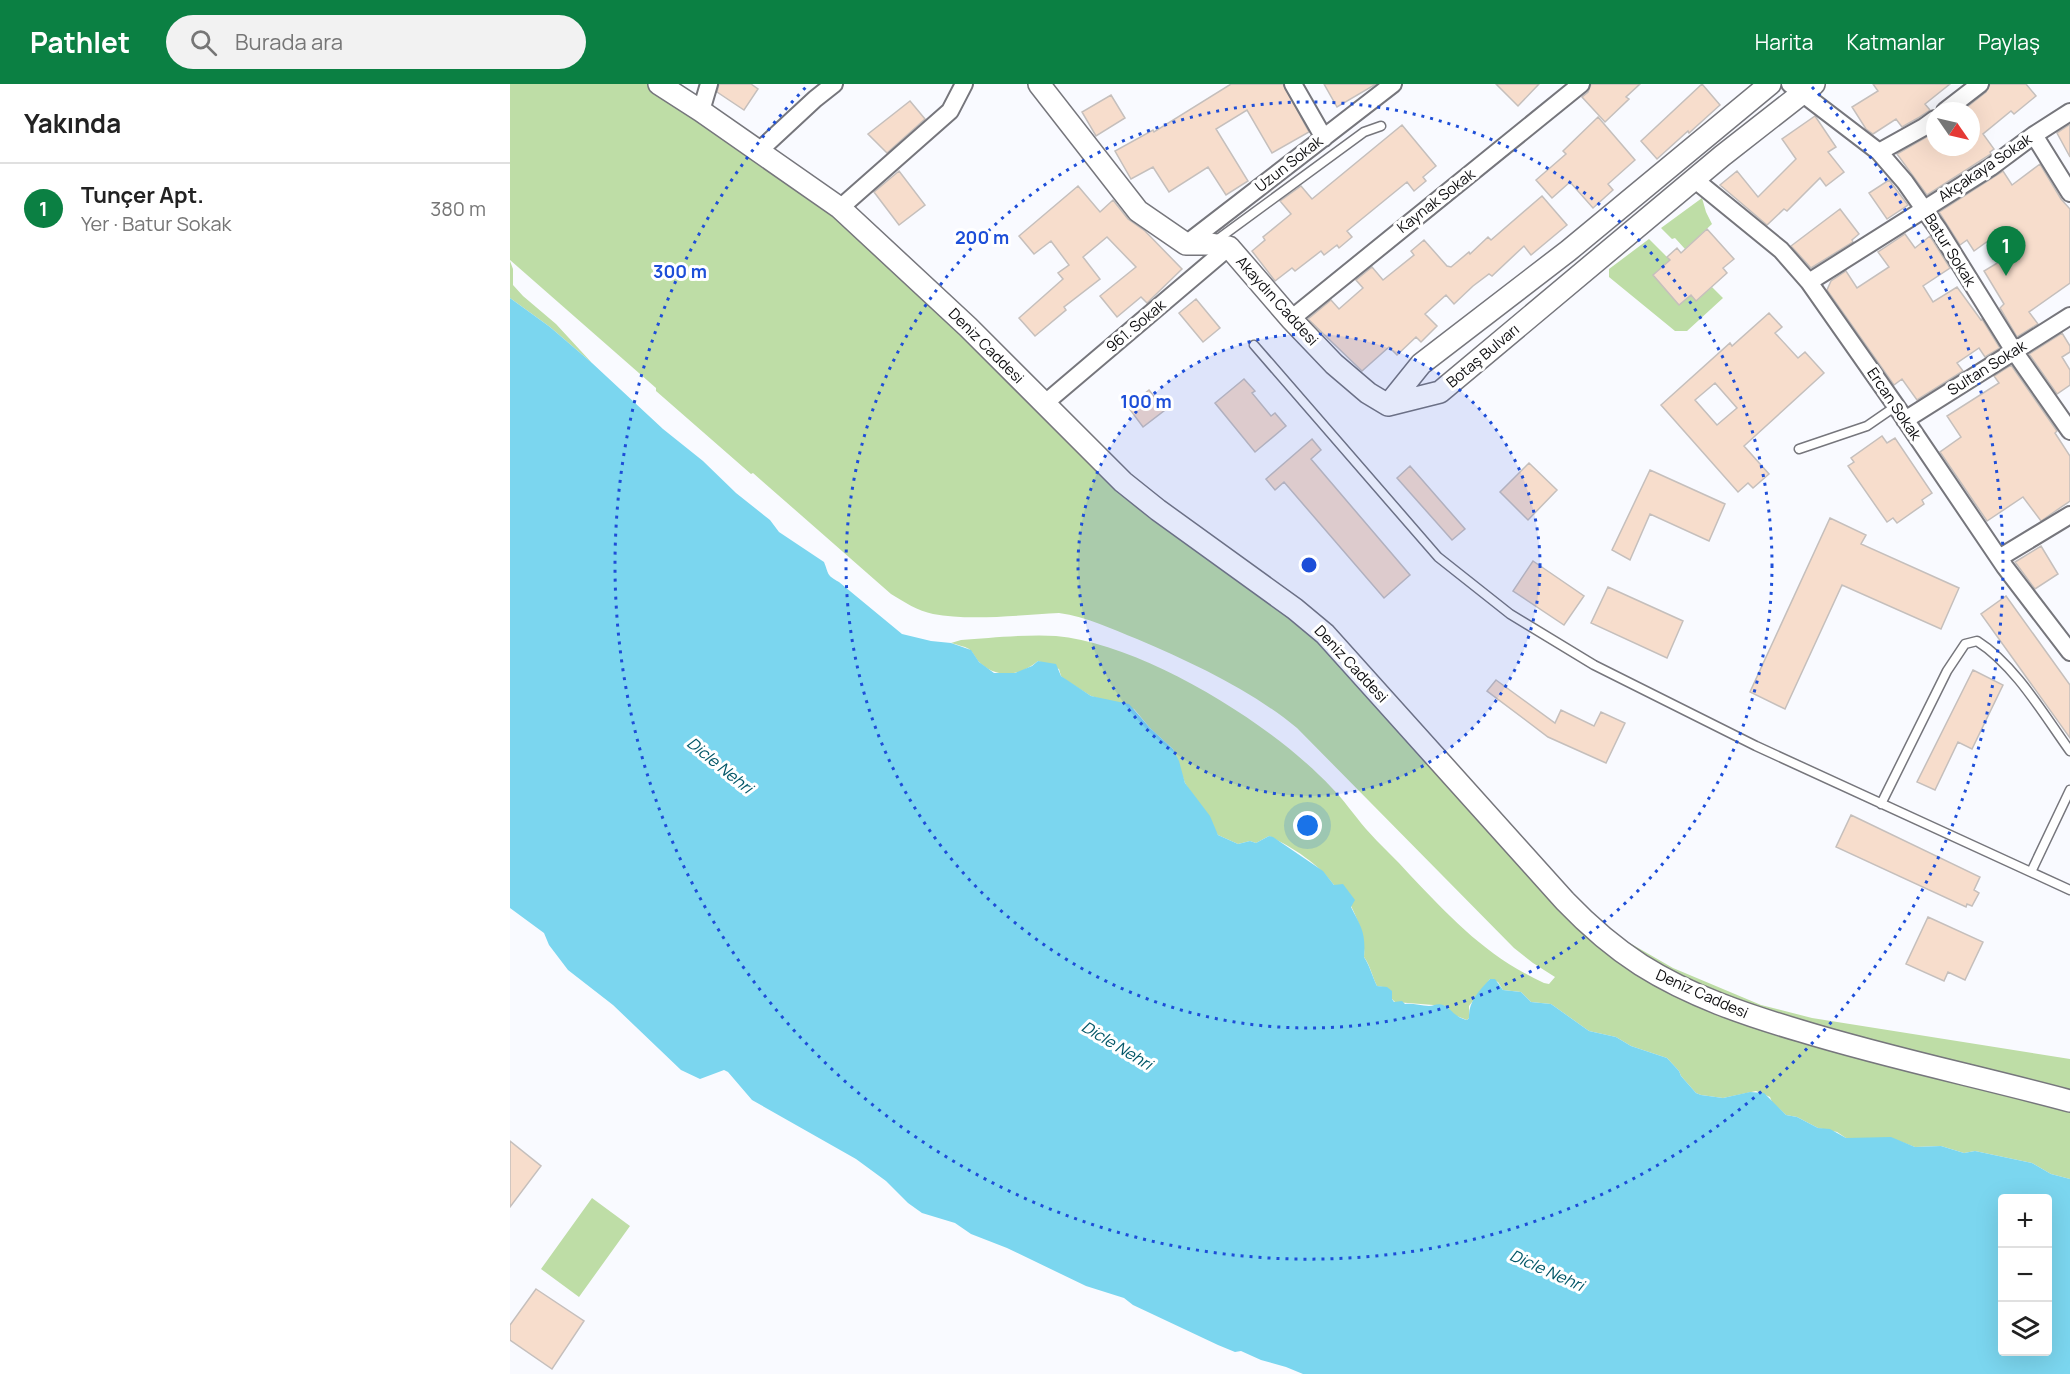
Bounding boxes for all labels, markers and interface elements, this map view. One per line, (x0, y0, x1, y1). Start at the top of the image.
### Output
search box (166, 15, 586, 69)
text: Pathlet (30, 23, 130, 61)
icon: search (187, 26, 220, 59)
text: Burada ara (235, 27, 343, 57)
text: Harita (1755, 28, 1813, 56)
text: Katmanlar (1846, 28, 1945, 56)
text: Paylaş (1978, 28, 2040, 56)
north arrow (1926, 102, 1980, 156)
text: Yakında (24, 105, 121, 141)
street label: Akçakaya Sokak (1934, 128, 2036, 207)
street label: Uzun Sokak (1250, 130, 1327, 197)
street label: Kaynak Sokak (1392, 163, 1480, 238)
text: Tunçer Apt. (81, 180, 204, 210)
text: 1 (39, 195, 48, 222)
text: 380 m (430, 195, 486, 222)
street label: Batur Sokak (1920, 209, 1981, 291)
text: Yer · Batur Sokak (81, 210, 232, 237)
text: 200 m (955, 225, 1009, 249)
pin: 1 (1986, 226, 2026, 276)
street label: Akaydın Caddesi (1232, 251, 1323, 350)
text: 300 m (653, 259, 707, 283)
street label: 961. Sokak (1101, 294, 1170, 357)
street label: Deniz Caddesi (944, 303, 1029, 388)
street label: Botaş Bulvarı (1442, 319, 1524, 392)
street label: Sultan Sokak (1943, 335, 2031, 400)
street label: Ercan Sokak (1862, 363, 1927, 445)
text: 100 m (1120, 389, 1172, 413)
centre of rings (1299, 555, 1319, 575)
street label: Deniz Caddesi (1310, 620, 1393, 707)
water label: Dicle Nehri (682, 732, 759, 800)
your location (1293, 811, 1322, 840)
street label: Deniz Caddesi (1653, 964, 1752, 1023)
water label: Dicle Nehri (1078, 1015, 1158, 1076)
map controls (1998, 1194, 2052, 1356)
button: + (1998, 1194, 2052, 1248)
water label: Dicle Nehri (1507, 1244, 1589, 1297)
button: − (1998, 1248, 2052, 1302)
button: layers (1998, 1302, 2052, 1356)

